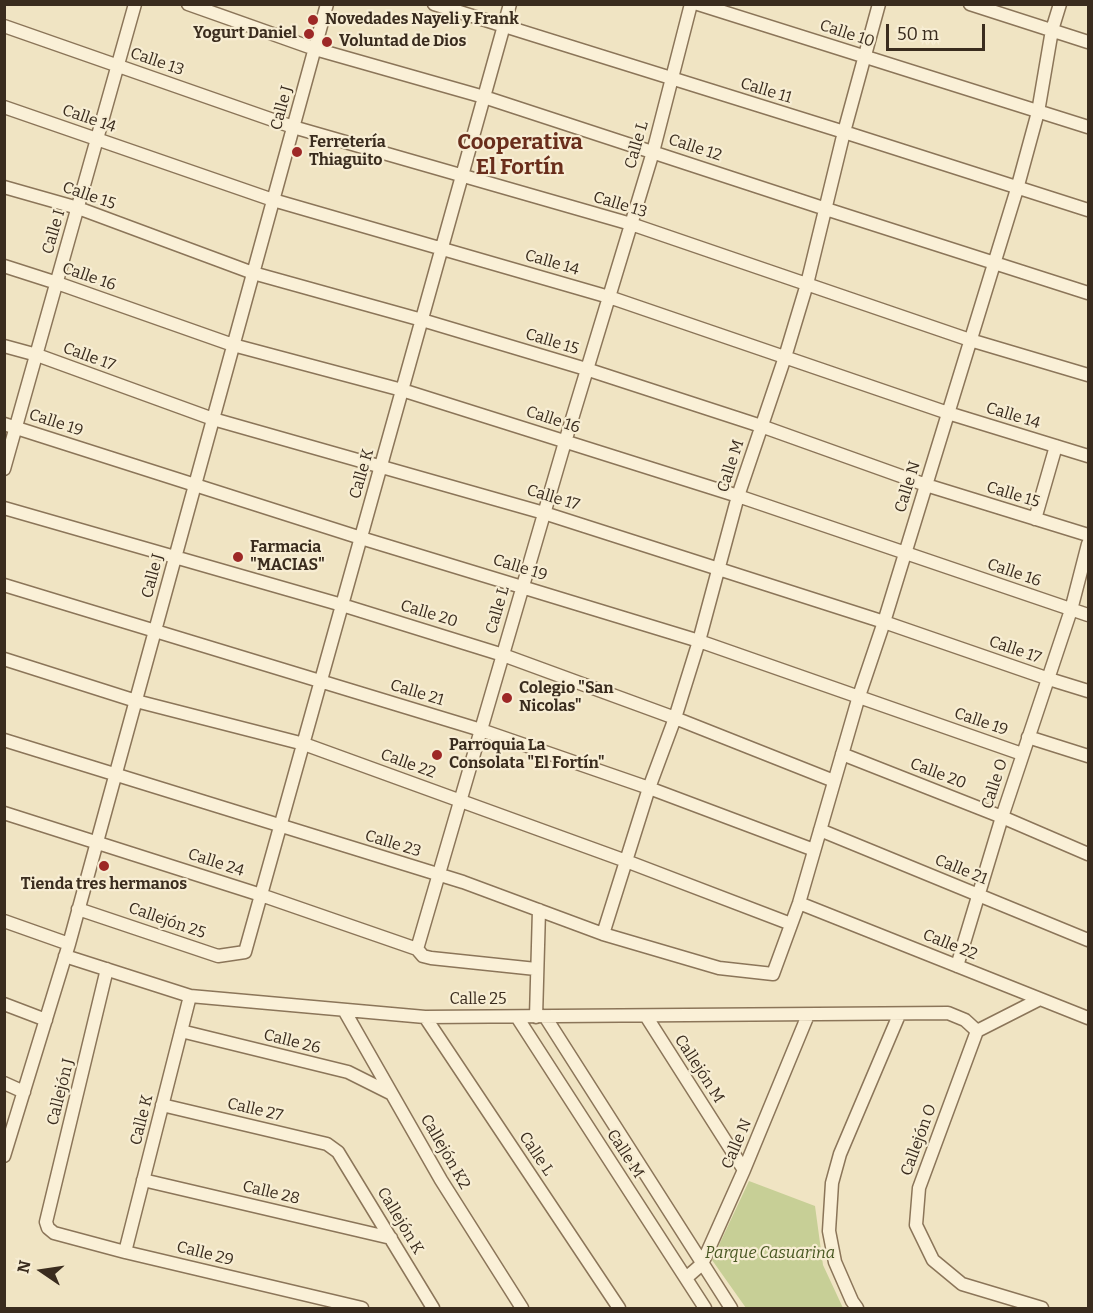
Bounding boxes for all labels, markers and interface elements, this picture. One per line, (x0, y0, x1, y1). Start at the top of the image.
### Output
place label: Novedades Nayeli y Frank (325, 10, 519, 30)
scale bar (889, 12, 988, 50)
marker: Novedades Nayeli y Frank (306, 13, 320, 27)
street label: Calle 10 (817, 16, 877, 52)
text: 50 m (897, 23, 939, 45)
place label: Yogurt Daniel (193, 24, 297, 44)
marker: Yogurt Daniel (302, 27, 316, 41)
place label: Voluntad de Dios (339, 32, 466, 52)
marker: Voluntad de Dios (320, 35, 334, 49)
street label: Calle 13 (128, 44, 186, 80)
street label: Calle 11 (738, 74, 794, 108)
street label: Calle J (267, 84, 297, 132)
street label: Calle 14 (60, 101, 118, 137)
street label: Calle L (621, 119, 653, 171)
district label: Cooperativa El Fortín (457, 130, 583, 182)
street label: Calle 12 (666, 130, 724, 166)
place label: Ferretería Thiaguito (309, 133, 386, 171)
marker: Ferretería Thiaguito (290, 145, 304, 159)
street label: Calle 15 (60, 178, 118, 214)
street label: Calle 13 (591, 188, 649, 222)
street label: Calle I (38, 207, 70, 257)
street label: Calle 14 (523, 246, 581, 280)
street label: Calle 16 (59, 259, 119, 295)
street label: Calle 15 (523, 325, 581, 359)
street label: Calle 17 (60, 339, 118, 375)
street label: Calle 14 (984, 399, 1042, 433)
street label: Calle 16 (524, 402, 582, 438)
street label: Calle 19 (27, 405, 85, 441)
street label: Calle M (714, 437, 748, 495)
street label: Calle K (346, 447, 378, 501)
street label: Calle N (891, 459, 925, 515)
street label: Calle 15 (984, 478, 1042, 512)
street label: Calle 17 (524, 481, 582, 515)
place label: Farmacia "MACIAS" (250, 538, 325, 576)
marker: Farmacia "MACIAS" (231, 550, 245, 564)
street label: Calle 19 (491, 551, 549, 585)
street label: Calle J (138, 552, 168, 600)
street label: Calle 16 (984, 555, 1044, 591)
street label: Calle L (482, 584, 514, 636)
street label: Calle 20 (398, 596, 460, 632)
street label: Calle 17 (986, 632, 1044, 668)
street label: Calle 21 (388, 676, 446, 710)
place label: Colegio "San Nicolas" (519, 679, 614, 717)
marker: Colegio "San Nicolas" (500, 691, 514, 705)
street label: Calle 19 (952, 704, 1010, 740)
place label: Parroquia La Consolata "El Fortín" (449, 736, 605, 774)
street label: Calle 22 (378, 745, 438, 783)
marker: Parroquia La Consolata "El Fortín" (430, 748, 444, 762)
street label: Calle 20 (907, 754, 969, 794)
street label: Calle O (978, 756, 1012, 812)
street label: Calle 23 (363, 826, 423, 862)
street label: Calle 24 (185, 845, 247, 881)
street label: Calle 21 (932, 851, 990, 889)
marker: Tienda tres hermanos (97, 859, 111, 873)
place label: Tienda tres hermanos (21, 875, 187, 895)
street label: Callejón 25 (126, 899, 208, 943)
street label: Calle 22 (920, 925, 980, 965)
street label: Calle 25 (449, 990, 507, 1010)
street label: Calle 26 (262, 1026, 322, 1058)
street label: Callejón M (670, 1031, 728, 1107)
street label: Callejón J (43, 1056, 79, 1128)
street label: Calle K (126, 1093, 158, 1147)
street label: Calle 27 (225, 1094, 285, 1126)
street label: Callejón O (897, 1101, 941, 1179)
street label: Callejón K2 (416, 1111, 474, 1193)
street label: Calle N (718, 1116, 756, 1172)
street label: Calle M (602, 1126, 648, 1182)
street label: Calle L (514, 1128, 558, 1180)
street label: Calle 28 (240, 1177, 302, 1209)
street label: Callejón K (373, 1184, 427, 1258)
street label: Calle 29 (175, 1238, 235, 1270)
north arrow (12, 1241, 72, 1301)
park label: Parque Casuarina (705, 1244, 835, 1264)
text: N (13, 1259, 35, 1275)

